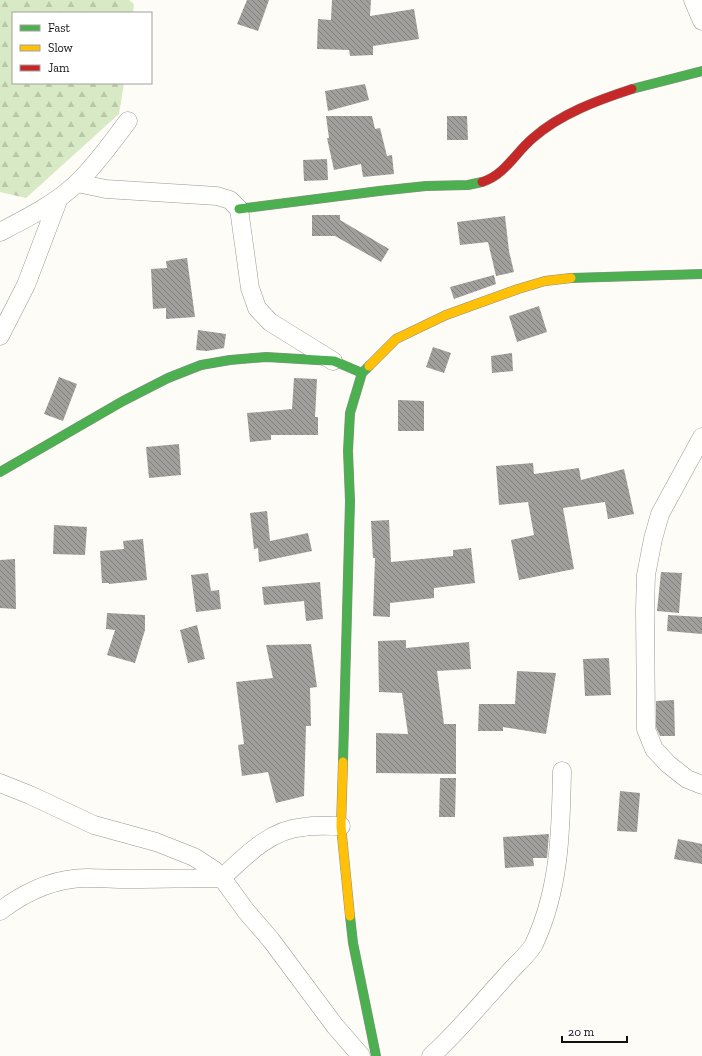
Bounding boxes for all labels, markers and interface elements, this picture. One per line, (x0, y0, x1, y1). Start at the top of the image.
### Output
legend (12, 12, 152, 84)
text: Fast (48, 21, 71, 35)
text: Slow (48, 41, 74, 55)
text: Jam (48, 61, 70, 75)
scale bar (562, 1018, 627, 1044)
text: 20 m (568, 1025, 595, 1039)

